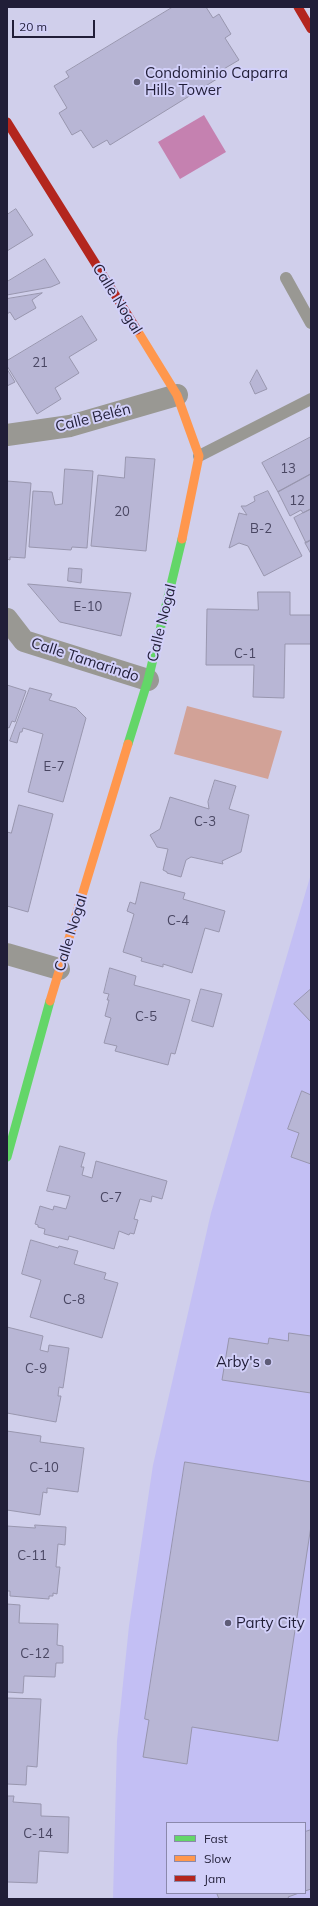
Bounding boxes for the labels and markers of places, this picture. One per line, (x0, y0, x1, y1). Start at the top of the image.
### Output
place label: Condominio Caparra Hills Tower (145, 64, 288, 99)
marker: Condominio Caparra Hills Tower (132, 77, 142, 87)
place label: Arby's (216, 1353, 260, 1371)
marker: Arby's (263, 1357, 273, 1367)
place label: Party City (236, 1614, 305, 1632)
marker: Party City (223, 1618, 233, 1628)

